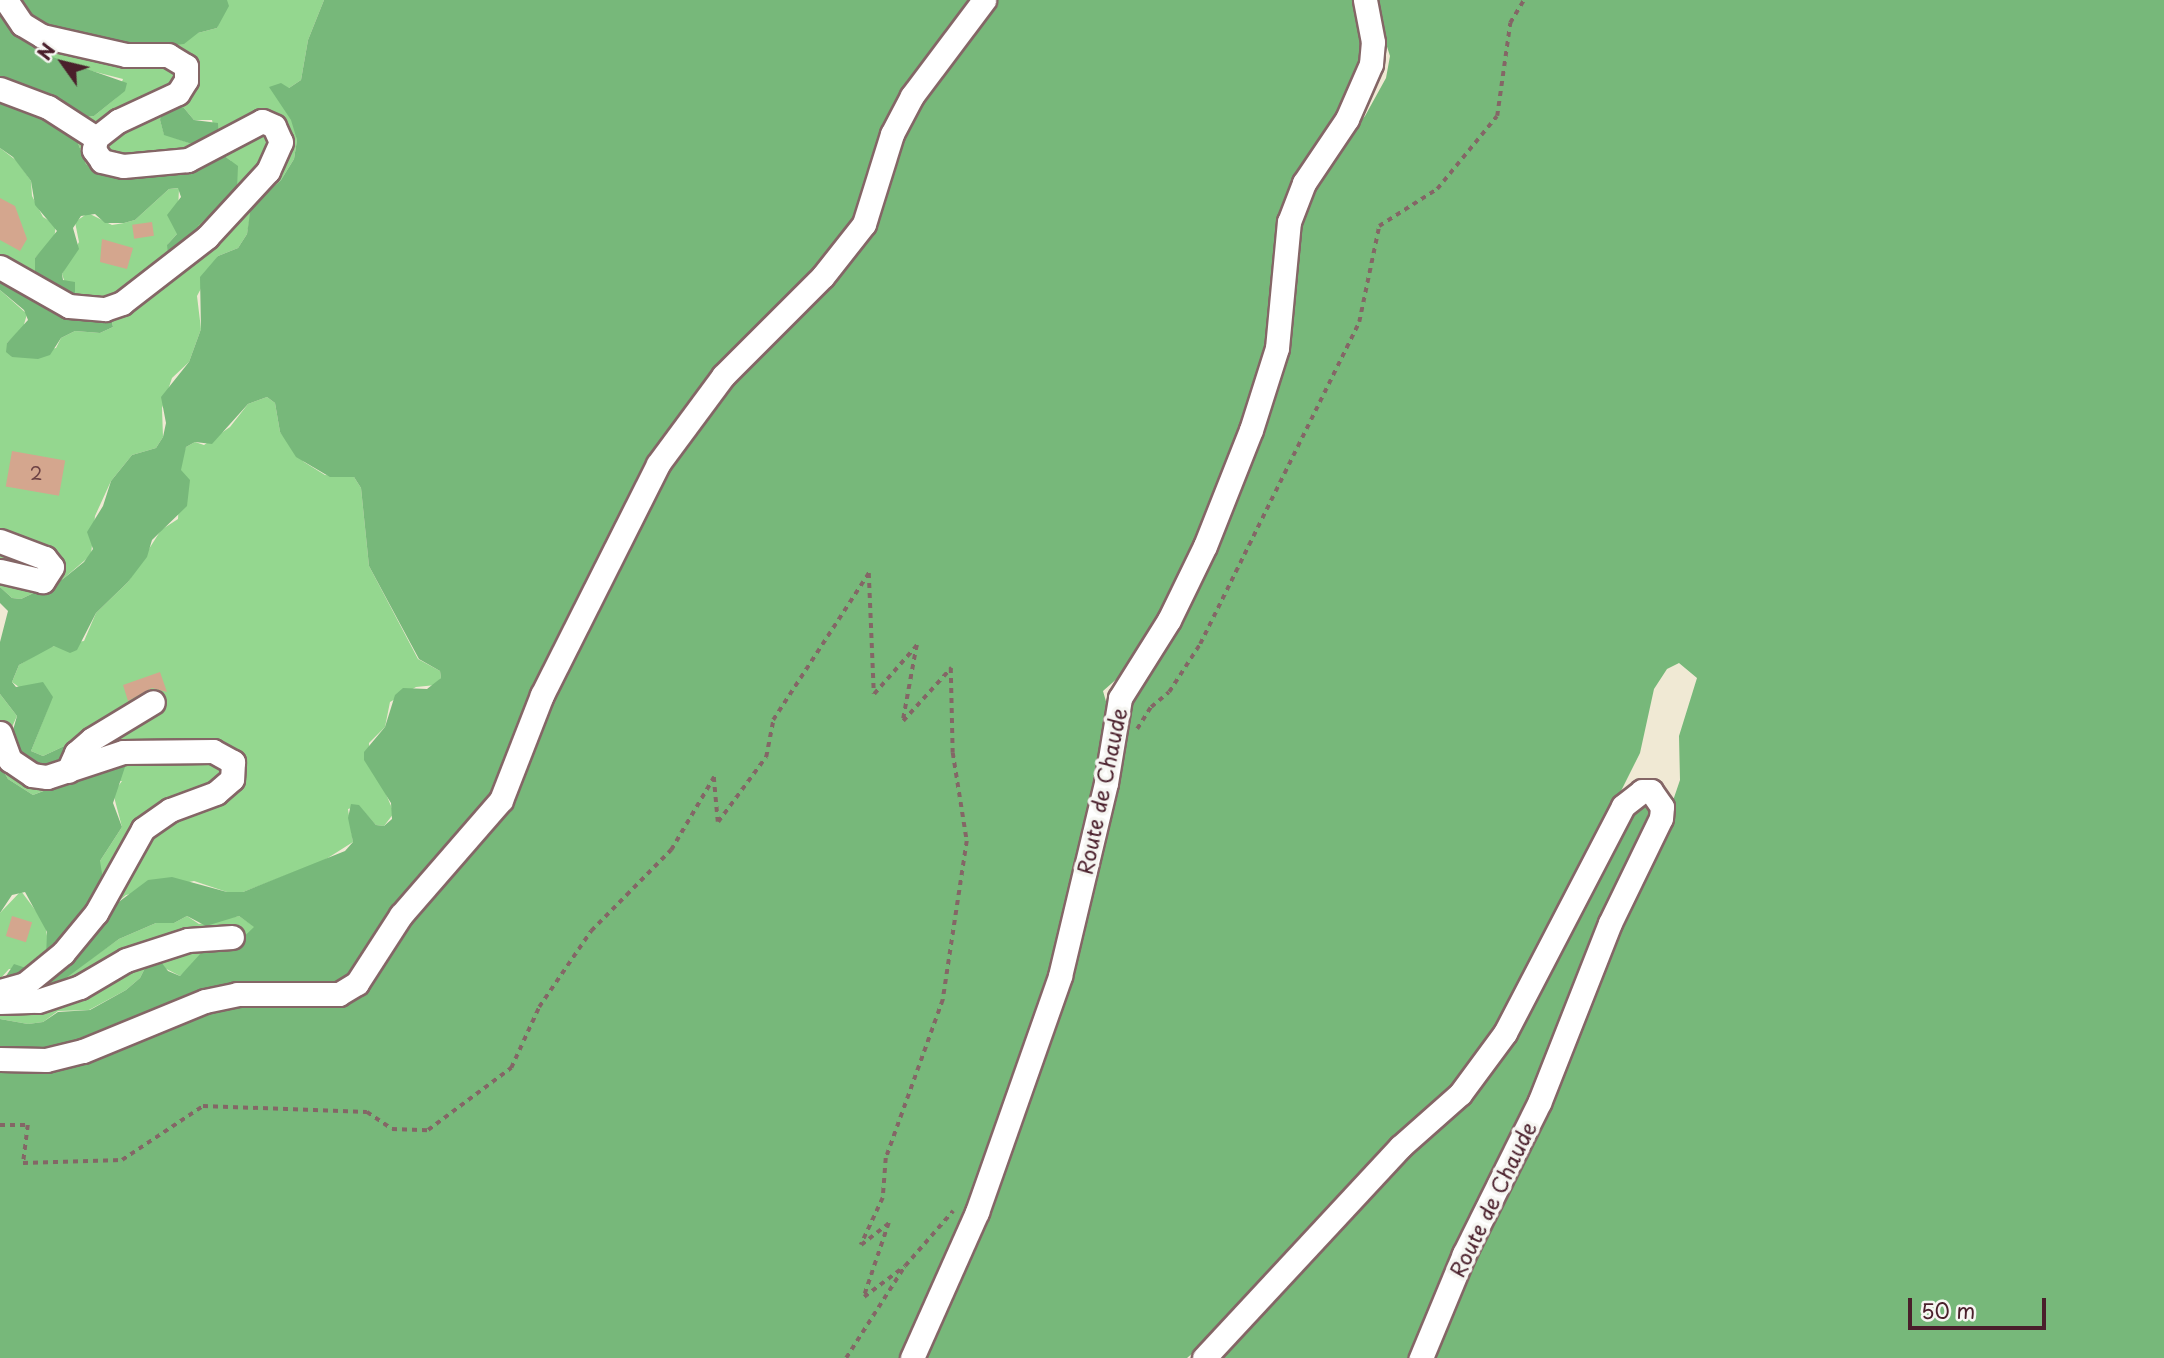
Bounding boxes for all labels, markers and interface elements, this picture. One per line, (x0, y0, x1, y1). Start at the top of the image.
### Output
north arrow (28, 28, 98, 98)
text: N (30, 37, 61, 65)
house number: 2 (30, 462, 42, 484)
street label: Route de Chaude (1071, 705, 1131, 877)
street label: Route de Chaude (1443, 1116, 1541, 1282)
scale bar (1912, 1284, 2050, 1328)
text: 50 m (1921, 1294, 1975, 1326)

